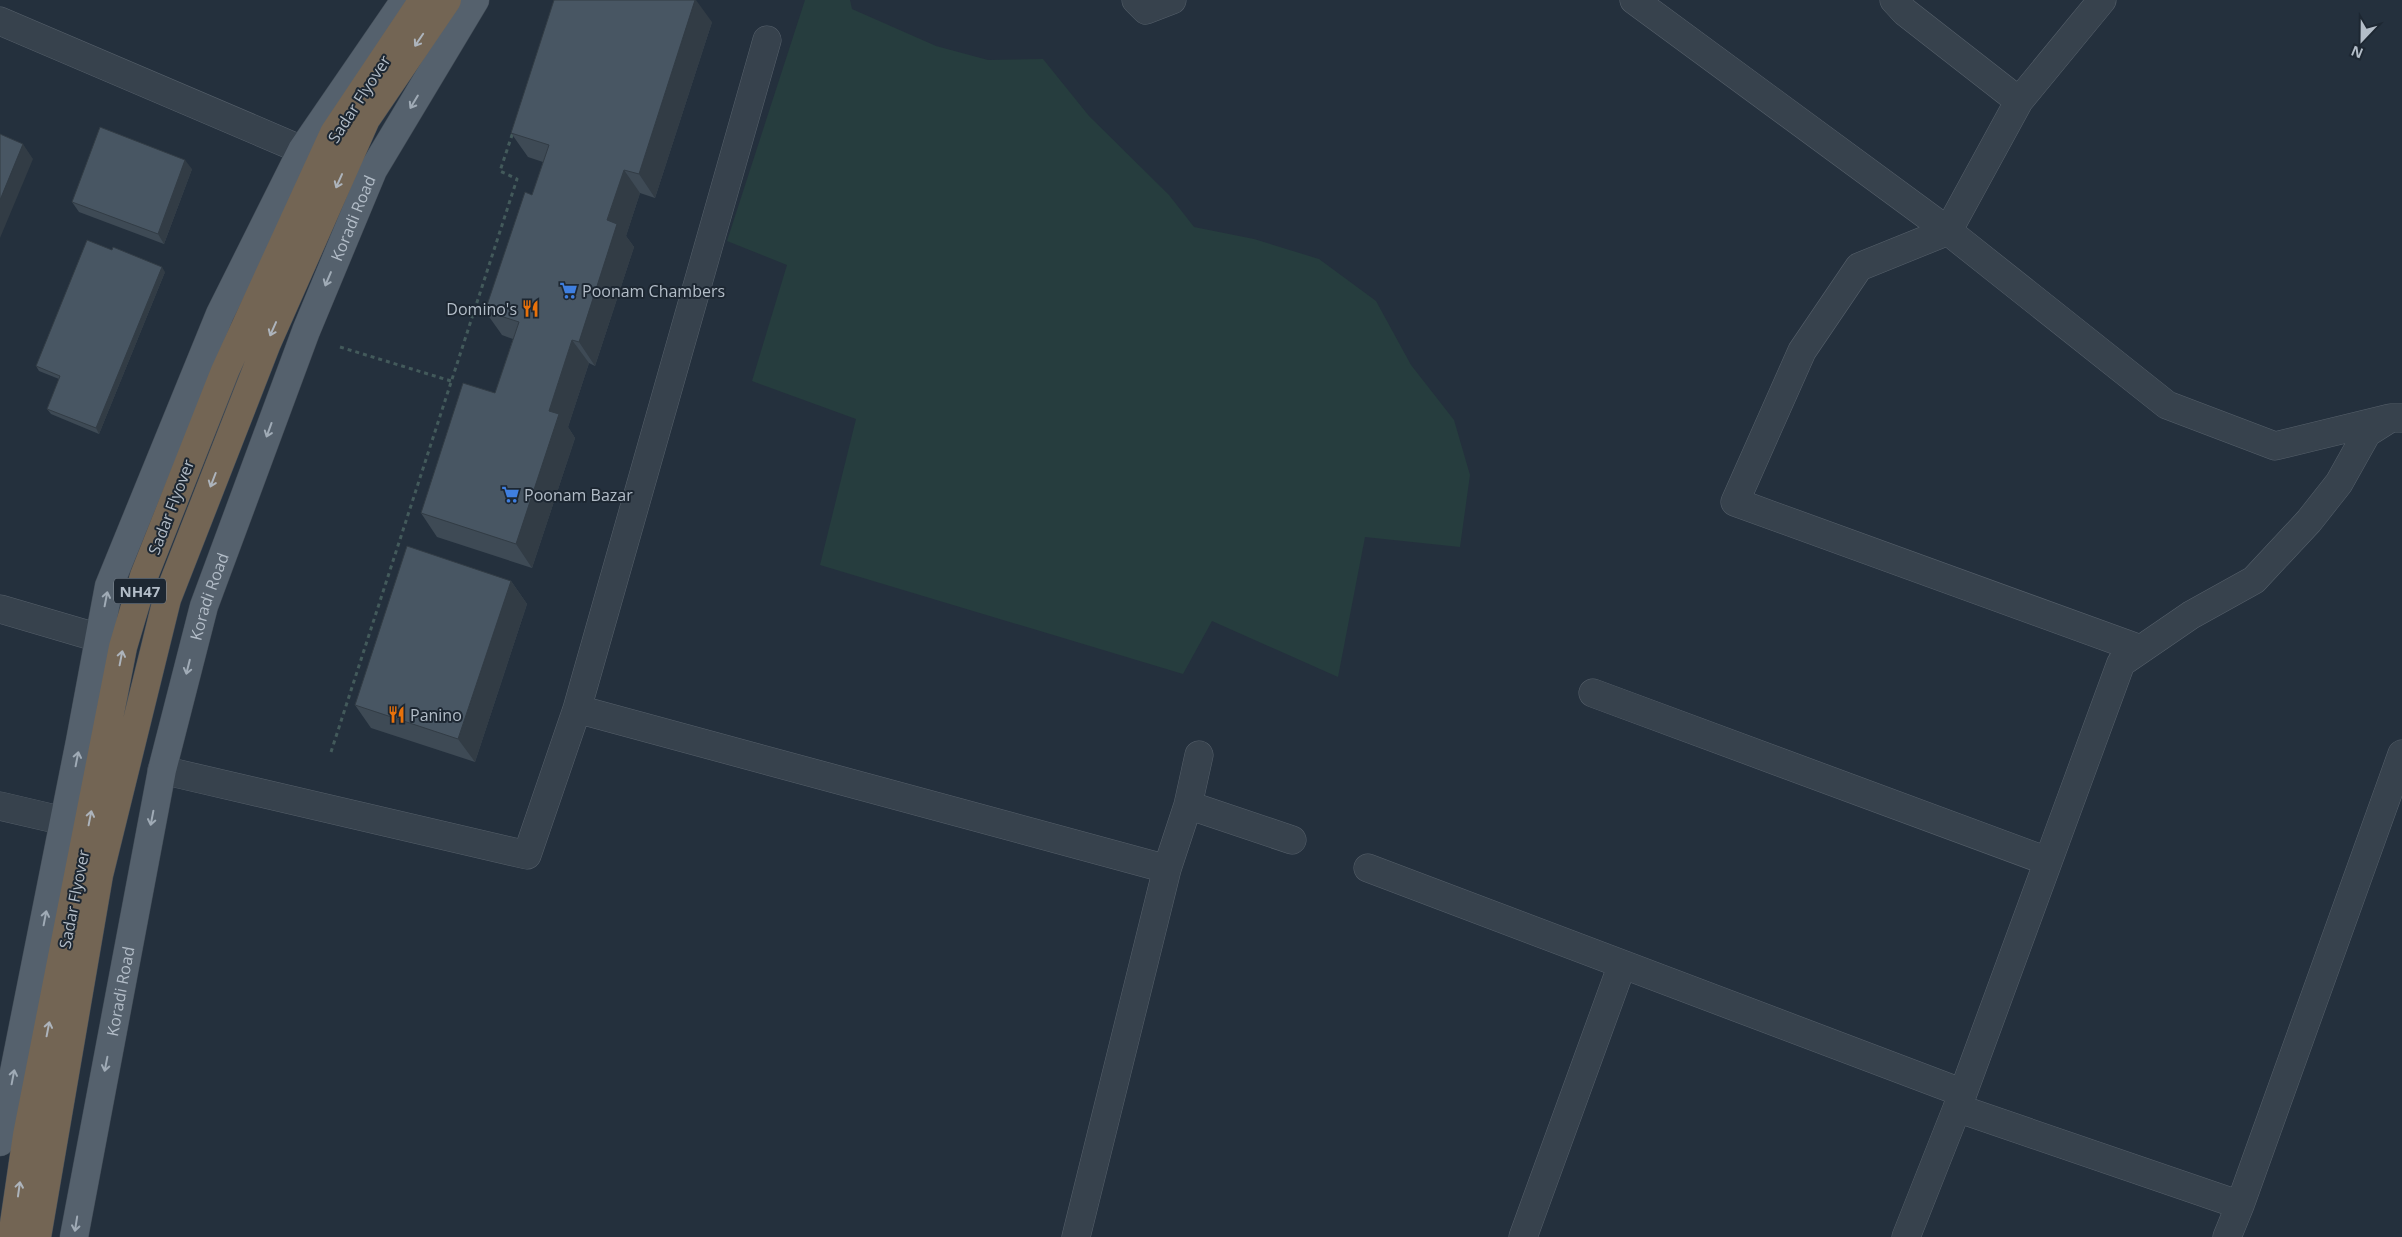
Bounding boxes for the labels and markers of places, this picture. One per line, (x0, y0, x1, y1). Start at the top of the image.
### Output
place label: Poonam Chambers (582, 280, 725, 302)
supermarket icon: Poonam Chambers (558, 281, 578, 301)
place label: Domino's (446, 298, 517, 320)
restaurant icon: Domino's (521, 299, 541, 319)
place label: Poonam Bazar (524, 484, 633, 506)
supermarket icon: Poonam Bazar (500, 485, 520, 505)
place label: Panino (410, 704, 462, 726)
restaurant icon: Panino (386, 705, 406, 725)

